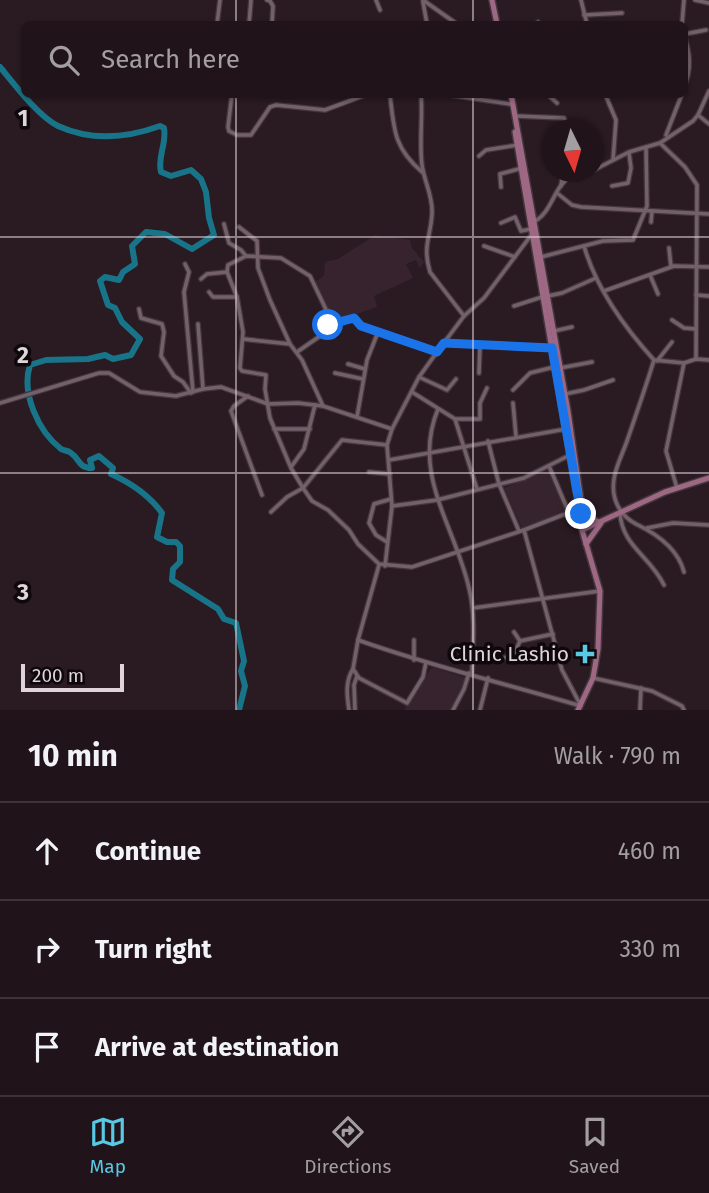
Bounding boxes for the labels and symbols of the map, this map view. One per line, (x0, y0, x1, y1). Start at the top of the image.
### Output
text: 1 (18, 104, 28, 132)
north arrow (541, 119, 604, 182)
route start (312, 309, 343, 340)
text: 2 (17, 341, 29, 369)
route end (565, 498, 596, 529)
text: 3 (16, 578, 29, 606)
place label: Clinic Lashio (450, 641, 569, 667)
marker: Clinic Lashio (575, 644, 595, 664)
scale bar (21, 661, 124, 693)

